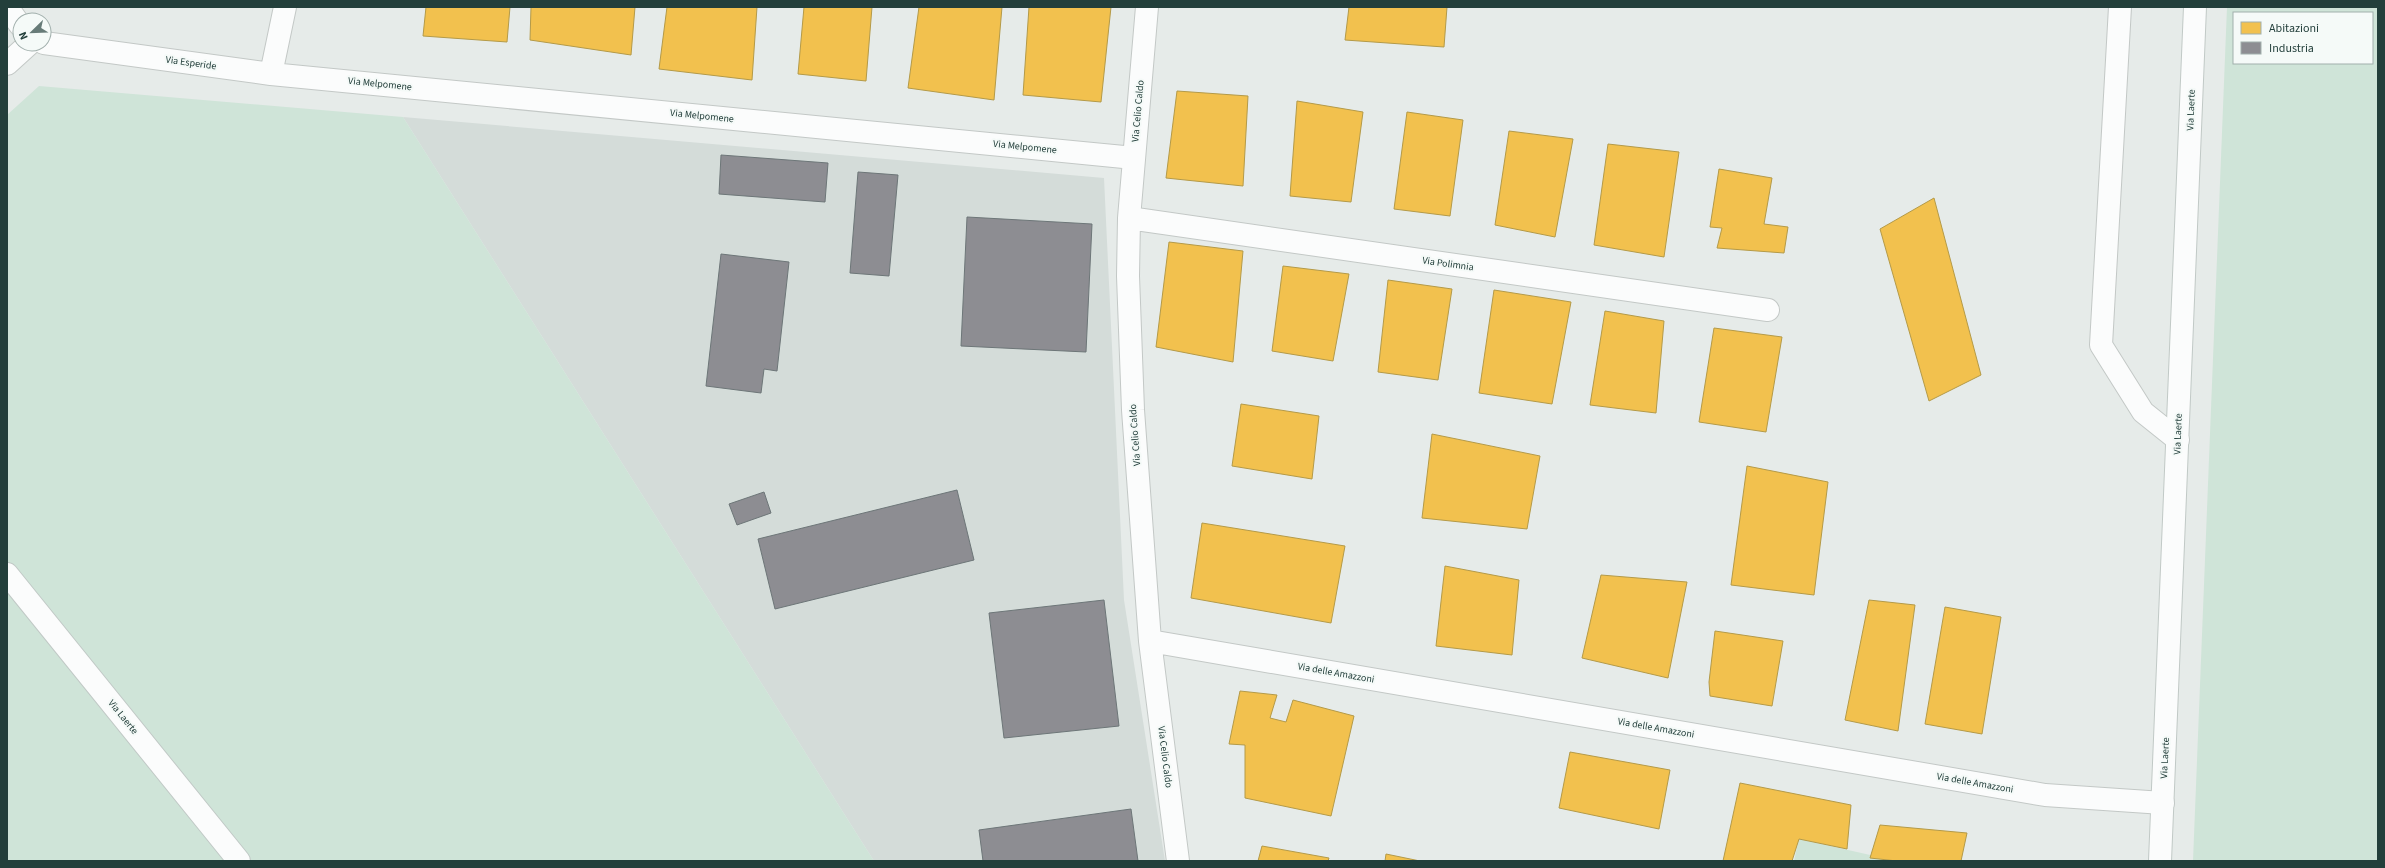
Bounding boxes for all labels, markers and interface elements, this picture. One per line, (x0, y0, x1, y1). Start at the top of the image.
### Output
north arrow (12, 12, 52, 52)
legend (2233, 12, 2373, 64)
text: Abitazioni (2269, 20, 2319, 37)
text: N (15, 29, 32, 42)
text: Industria (2269, 40, 2314, 57)
street label: Via Esperide (165, 53, 217, 73)
street label: Via Melpomene (347, 74, 413, 94)
street label: Via Celio Caldo (1128, 79, 1148, 143)
street label: Via Laerte (2183, 89, 2199, 131)
street label: Via Melpomene (669, 106, 735, 126)
street label: Via Melpomene (992, 137, 1058, 157)
street label: Via Polimnia (1421, 253, 1475, 275)
street label: Via Celio Caldo (1126, 404, 1144, 466)
street label: Via Laerte (2170, 413, 2186, 455)
street label: Via delle Amazzoni (1297, 659, 1375, 687)
street label: Via Laerte (105, 697, 141, 737)
street label: Via delle Amazzoni (1617, 714, 1695, 742)
street label: Via Celio Caldo (1154, 725, 1176, 789)
street label: Via Laerte (2157, 737, 2173, 779)
street label: Via delle Amazzoni (1936, 769, 2014, 797)

